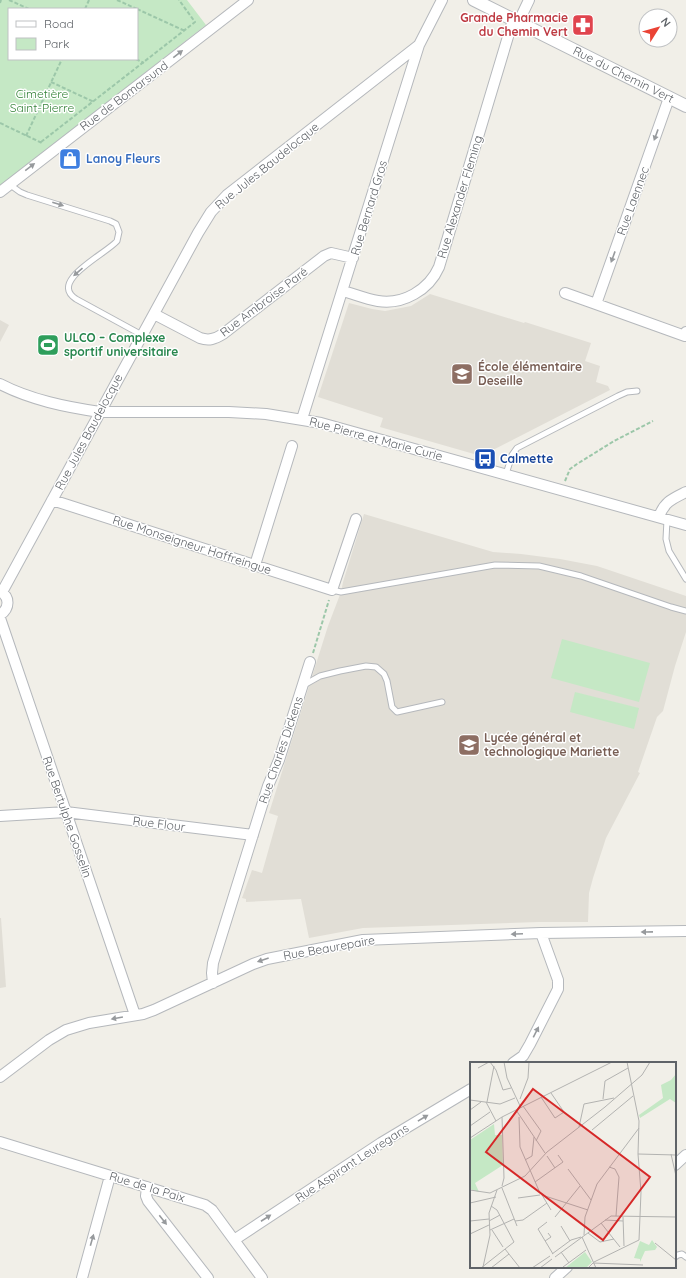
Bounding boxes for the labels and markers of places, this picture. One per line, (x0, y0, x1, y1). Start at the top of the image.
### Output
place label: Grande Pharmacie du Chemin Vert (460, 10, 568, 39)
pharmacy icon: Grande Pharmacie du Chemin Vert (570, 12, 596, 38)
shop icon: Lanoy Fleurs (57, 146, 83, 172)
place label: Lanoy Fleurs (86, 151, 161, 166)
place label: ULCO – Complexe sportif universitaire (64, 330, 178, 359)
sports icon: ULCO – Complexe sportif universitaire (35, 332, 61, 358)
place label: École élémentaire Deseille (478, 359, 582, 388)
school or university icon: École élémentaire Deseille (449, 361, 475, 387)
bus stop icon: Calmette (472, 446, 498, 472)
place label: Calmette (500, 451, 553, 466)
place label: Lycée général et technologique Mariette (484, 730, 619, 759)
school or university icon: Lycée général et technologique Mariette (456, 732, 482, 758)

